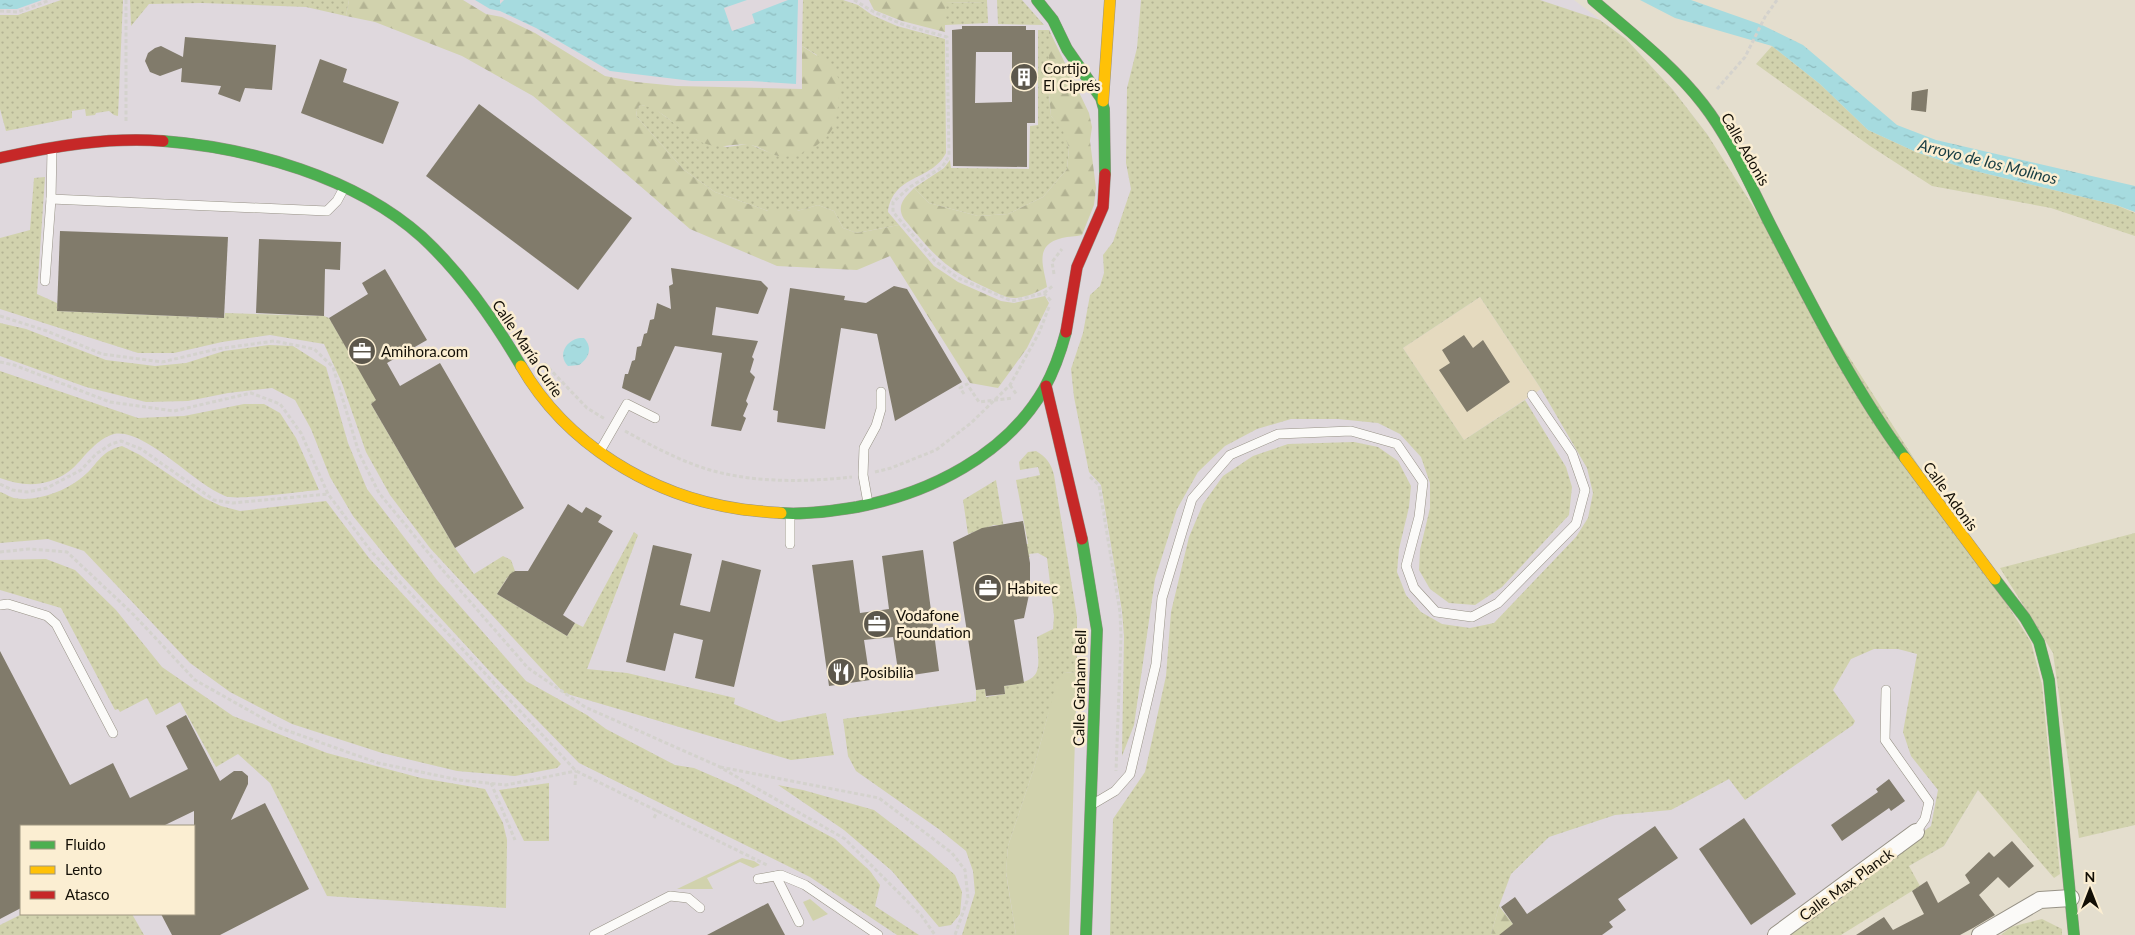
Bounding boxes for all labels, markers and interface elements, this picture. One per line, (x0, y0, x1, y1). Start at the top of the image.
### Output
place label: Cortijo El Ciprés (1043, 59, 1101, 94)
building icon: Cortijo El Ciprés (1009, 62, 1039, 92)
street label: Calle Adonis (1718, 109, 1774, 189)
water label: Arroyo de los Molinos (1916, 134, 2060, 188)
street label: Calle María Curie (489, 296, 567, 400)
office icon: Amihora.com (347, 336, 377, 366)
place label: Amihora.com (381, 342, 468, 360)
street label: Calle Adonis (1920, 458, 1982, 534)
office icon: Habitec (973, 573, 1003, 603)
place label: Habitec (1007, 579, 1058, 597)
place label: Vodafone Foundation (896, 606, 971, 641)
office icon: Vodafone Foundation (862, 609, 892, 639)
street label: Calle Graham Bell (1069, 630, 1089, 746)
restaurant icon: Posibilia (826, 657, 856, 687)
place label: Posibilia (860, 663, 914, 681)
legend (20, 825, 195, 915)
text: Fluido (65, 835, 106, 853)
street label: Calle Max Planck (1795, 844, 1897, 924)
text: Lento (65, 860, 102, 878)
north arrow (2065, 865, 2115, 915)
text: N (2085, 868, 2095, 885)
text: Atasco (65, 885, 110, 903)

